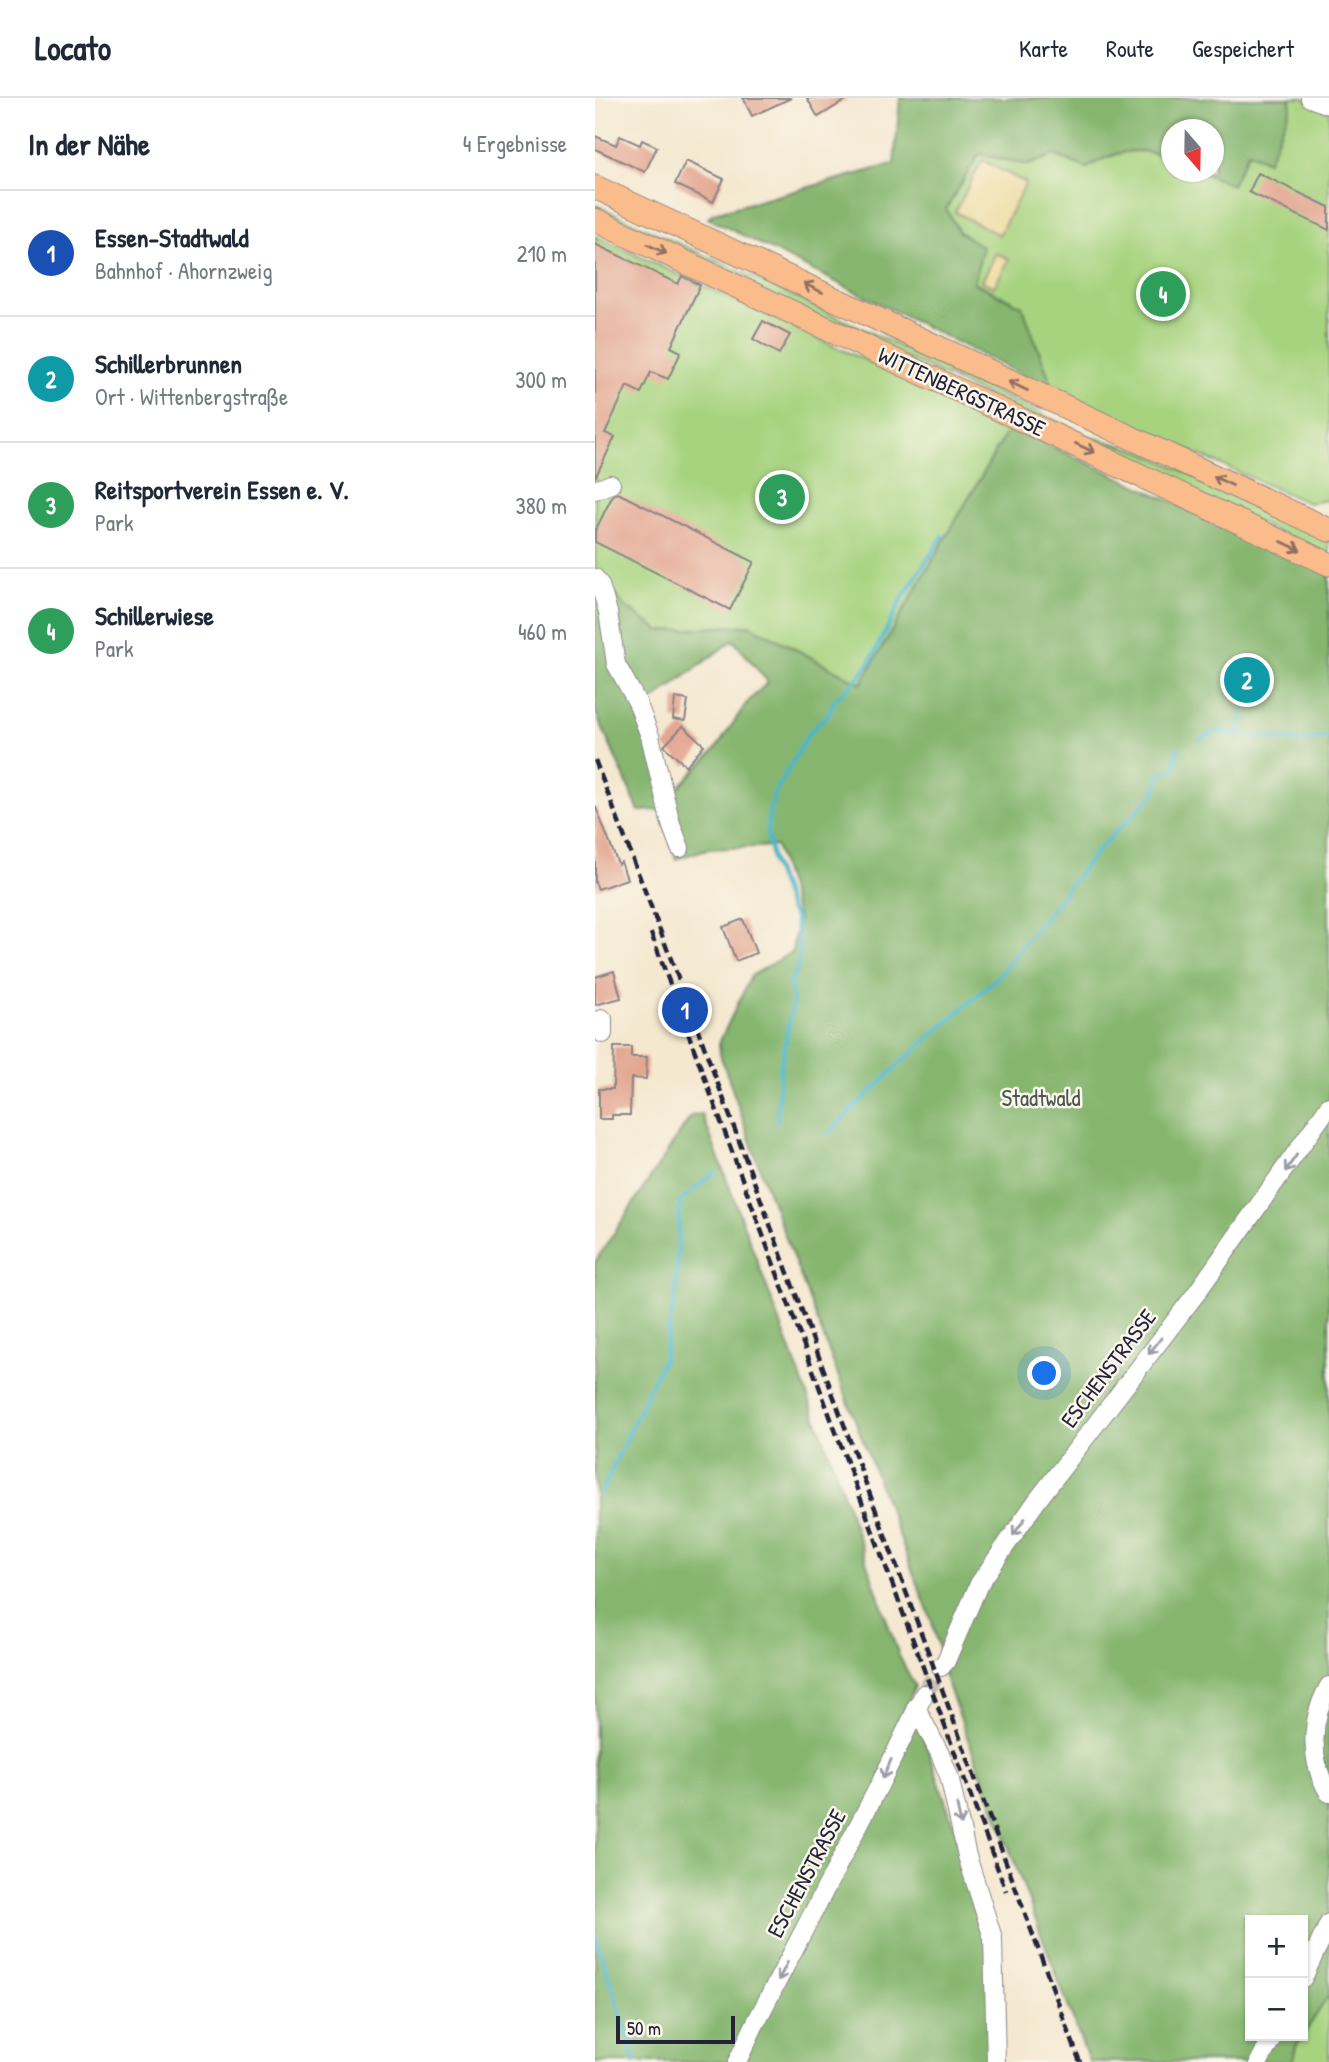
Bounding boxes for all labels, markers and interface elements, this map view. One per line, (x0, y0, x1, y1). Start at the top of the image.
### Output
text: Locato (35, 26, 111, 70)
text: Karte (1019, 32, 1068, 64)
text: Route (1106, 32, 1154, 64)
text: Gespeichert (1192, 32, 1294, 64)
north arrow (1161, 119, 1224, 182)
text: In der Nähe (28, 124, 150, 164)
text: 4 Ergebnisse (463, 128, 567, 159)
text: Essen-Stadtwald (95, 220, 249, 255)
text: 1 (47, 238, 55, 269)
text: 210 m (517, 238, 567, 269)
one-way arrow (646, 242, 667, 256)
text: Bahnhof · Ahornzweig (95, 255, 273, 286)
pin: 4 (1140, 268, 1186, 320)
one-way arrow (803, 281, 824, 294)
street label: WITTENBERGSTRASSE (873, 339, 1051, 443)
text: Schillerbrunnen (95, 346, 242, 381)
text: 2 (46, 364, 56, 395)
text: 300 m (515, 364, 567, 395)
one-way arrow (1008, 378, 1029, 392)
text: Ort · Wittenbergstraße (95, 381, 288, 412)
one-way arrow (1074, 442, 1095, 456)
pin: 3 (759, 471, 805, 523)
text: Reitsportverein Essen e. V. (95, 472, 349, 507)
one-way arrow (1213, 474, 1234, 487)
text: 3 (46, 490, 56, 521)
text: 380 m (516, 490, 567, 521)
text: Park (95, 507, 133, 538)
one-way arrow (1280, 539, 1301, 553)
text: Schillerwiese (95, 598, 214, 633)
text: 4 (47, 616, 55, 647)
text: 460 m (518, 616, 567, 647)
text: Park (95, 633, 133, 664)
pin: 2 (1224, 654, 1270, 706)
pin: 1 (662, 984, 708, 1036)
park label: Stadtwald (1001, 1082, 1081, 1113)
one-way arrow (1284, 1153, 1298, 1172)
street label: ESCHENSTRASSE (1053, 1302, 1163, 1434)
one-way arrow (1148, 1336, 1163, 1354)
your location (1027, 1356, 1061, 1390)
one-way arrow (1012, 1517, 1026, 1536)
one-way arrow (880, 1757, 893, 1779)
one-way arrow (952, 1803, 966, 1826)
street label: ESCHENSTRASSE (759, 1804, 853, 1942)
map controls (1245, 1915, 1308, 2041)
button: + (1245, 1915, 1308, 1978)
one-way arrow (775, 1960, 789, 1981)
button: − (1245, 1978, 1308, 2041)
scale bar (616, 2013, 735, 2045)
text: 50 m (627, 2015, 661, 2041)

